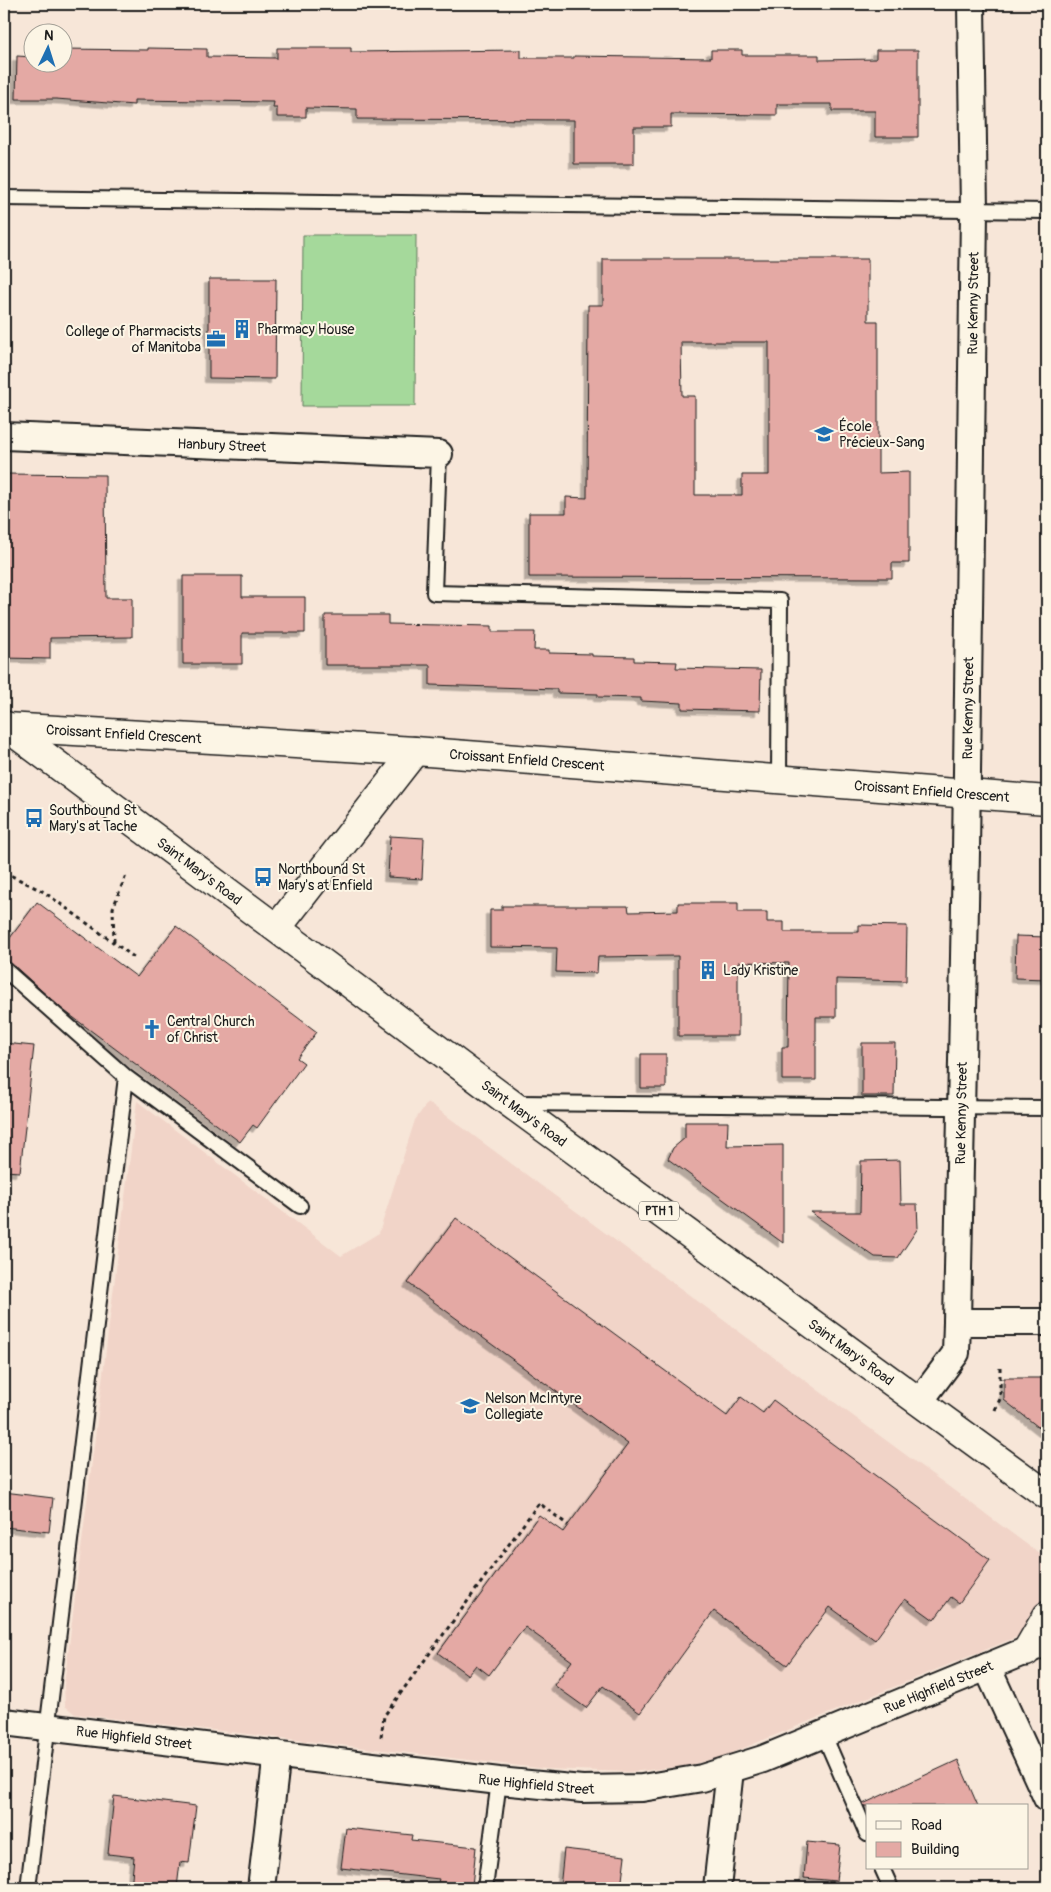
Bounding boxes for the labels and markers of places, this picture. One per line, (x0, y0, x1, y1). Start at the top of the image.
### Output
building icon: Pharmacy House (231, 318, 253, 340)
place label: Pharmacy House (257, 321, 355, 338)
place label: College of Pharmacists of Manitoba (66, 323, 202, 356)
office icon: College of Pharmacists of Manitoba (205, 328, 227, 350)
place label: École Précieux-Sang (839, 417, 925, 451)
school or university icon: École Précieux-Sang (813, 423, 835, 445)
place label: Southbound St Mary's at Tache (49, 802, 137, 835)
bus stop icon: Southbound St Mary's at Tache (23, 807, 45, 829)
place label: Northbound St Mary's at Enfield (278, 861, 373, 894)
bus stop icon: Northbound St Mary's at Enfield (252, 866, 274, 888)
building icon: Lady Kristine (697, 959, 719, 981)
place label: Lady Kristine (723, 962, 798, 979)
place label: Central Church of Christ (167, 1013, 255, 1046)
church icon: Central Church of Christ (141, 1018, 163, 1040)
place label: Nelson McIntyre Collegiate (485, 1390, 582, 1423)
school or university icon: Nelson McIntyre Collegiate (459, 1395, 481, 1417)

